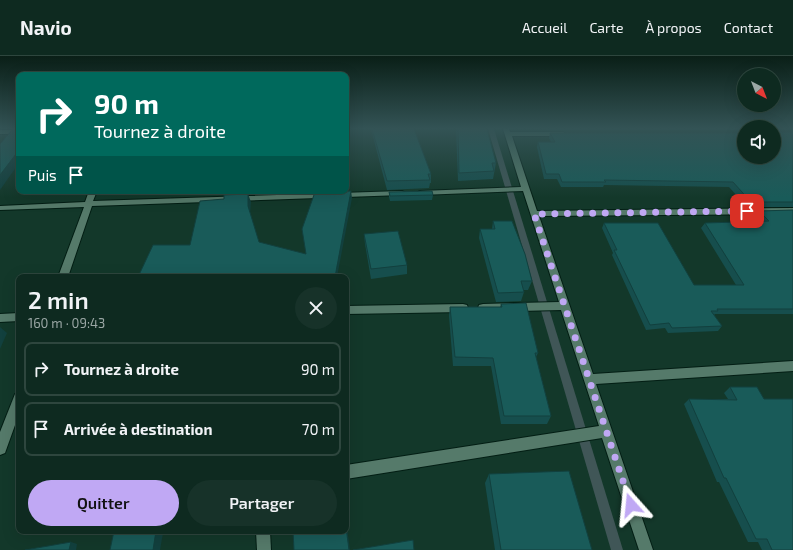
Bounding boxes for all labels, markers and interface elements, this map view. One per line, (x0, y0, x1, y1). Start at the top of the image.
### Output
text: Navio (20, 16, 72, 39)
text: Accueil (522, 19, 567, 36)
text: Carte (589, 19, 624, 36)
text: À propos (646, 19, 702, 36)
text: Contact (724, 19, 773, 36)
north arrow (737, 68, 781, 112)
map controls (737, 68, 781, 164)
text: 90 m (94, 86, 159, 120)
icon: right (28, 88, 80, 140)
text: Tournez à droite (94, 120, 226, 142)
button: sound (737, 120, 781, 164)
icon: arrive (65, 164, 87, 186)
text: Puis (28, 166, 57, 184)
pin (730, 194, 764, 228)
icon: arrive (736, 200, 758, 222)
text: 2 min (28, 285, 89, 314)
button: close (295, 287, 337, 329)
text: 160 m · 09:43 (28, 315, 105, 331)
icon: right (30, 358, 52, 380)
text: Tournez à droite (64, 360, 179, 378)
text: 90 m (301, 360, 335, 378)
icon: arrive (30, 418, 52, 440)
text: Arrivée à destination (64, 420, 212, 438)
text: 70 m (302, 420, 335, 438)
button: Quitter (28, 480, 179, 526)
button: Partager (187, 480, 337, 526)
position arrow (610, 484, 652, 526)

